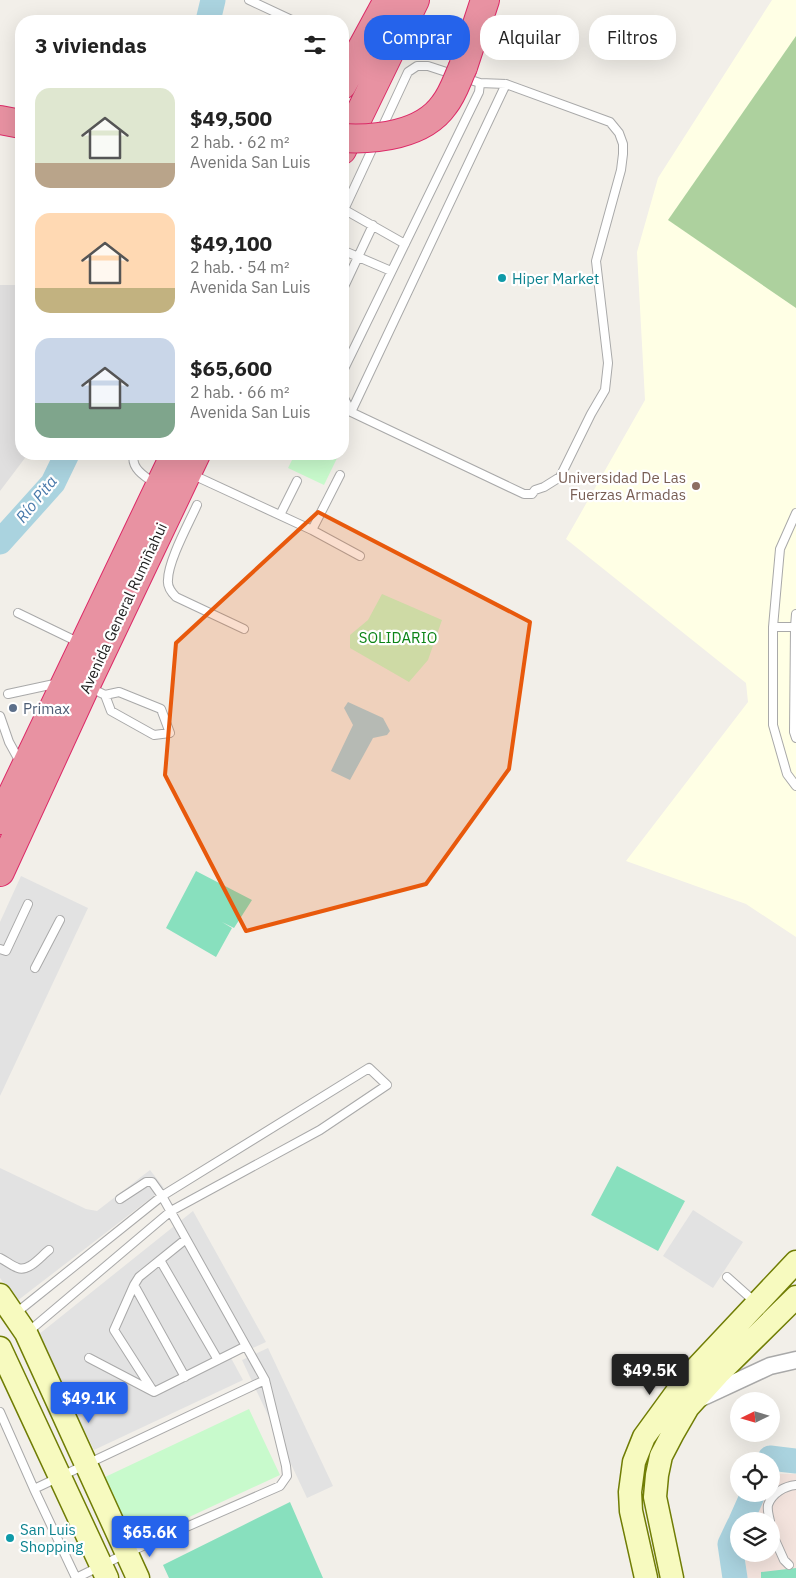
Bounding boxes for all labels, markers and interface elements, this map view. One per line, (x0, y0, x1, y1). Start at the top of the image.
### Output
chip: Comprar (364, 15, 470, 60)
chip: Alquilar (480, 15, 579, 60)
chip: Filtros (589, 15, 676, 60)
text: 3 viviendas (35, 31, 147, 59)
icon: filters (301, 31, 329, 59)
text: $49,500 (190, 104, 272, 132)
icon: home (75, 108, 135, 168)
text: 2 hab. · 62 m² (190, 132, 290, 152)
text: Avenida San Luis (190, 152, 311, 172)
text: $49,100 (190, 229, 272, 257)
icon: home (75, 233, 135, 293)
text: 2 hab. · 54 m² (190, 257, 290, 277)
place label: Hiper Market (512, 269, 599, 288)
marker: Hiper Market (496, 272, 508, 284)
text: Avenida San Luis (190, 277, 311, 297)
text: $65,600 (190, 354, 272, 382)
icon: home (75, 358, 135, 418)
text: 2 hab. · 66 m² (190, 382, 290, 402)
text: Avenida San Luis (190, 402, 311, 422)
place label: Universidad De Las Fuerzas Armadas (558, 468, 686, 504)
water label: Río Pita (11, 471, 61, 527)
marker: Universidad De Las Fuerzas Armadas (690, 480, 702, 492)
street label: Avenida General Rumiñahui (75, 520, 171, 696)
park label: SOLIDARIO (359, 628, 437, 647)
place label: Primax (23, 699, 70, 718)
marker: Primax (7, 702, 19, 714)
pin: $49.5K (609, 1354, 691, 1396)
text: $49.5K (623, 1360, 677, 1380)
pin: $49.1K (48, 1382, 130, 1424)
text: $49.1K (62, 1388, 116, 1408)
north arrow (730, 1392, 780, 1442)
map controls (730, 1392, 780, 1562)
button: locate (730, 1452, 780, 1502)
button: layers (730, 1512, 780, 1562)
pin: $65.6K (109, 1516, 191, 1558)
place label: San Luis Shopping (20, 1520, 83, 1556)
text: $65.6K (123, 1522, 177, 1542)
marker: San Luis Shopping (4, 1532, 16, 1544)

